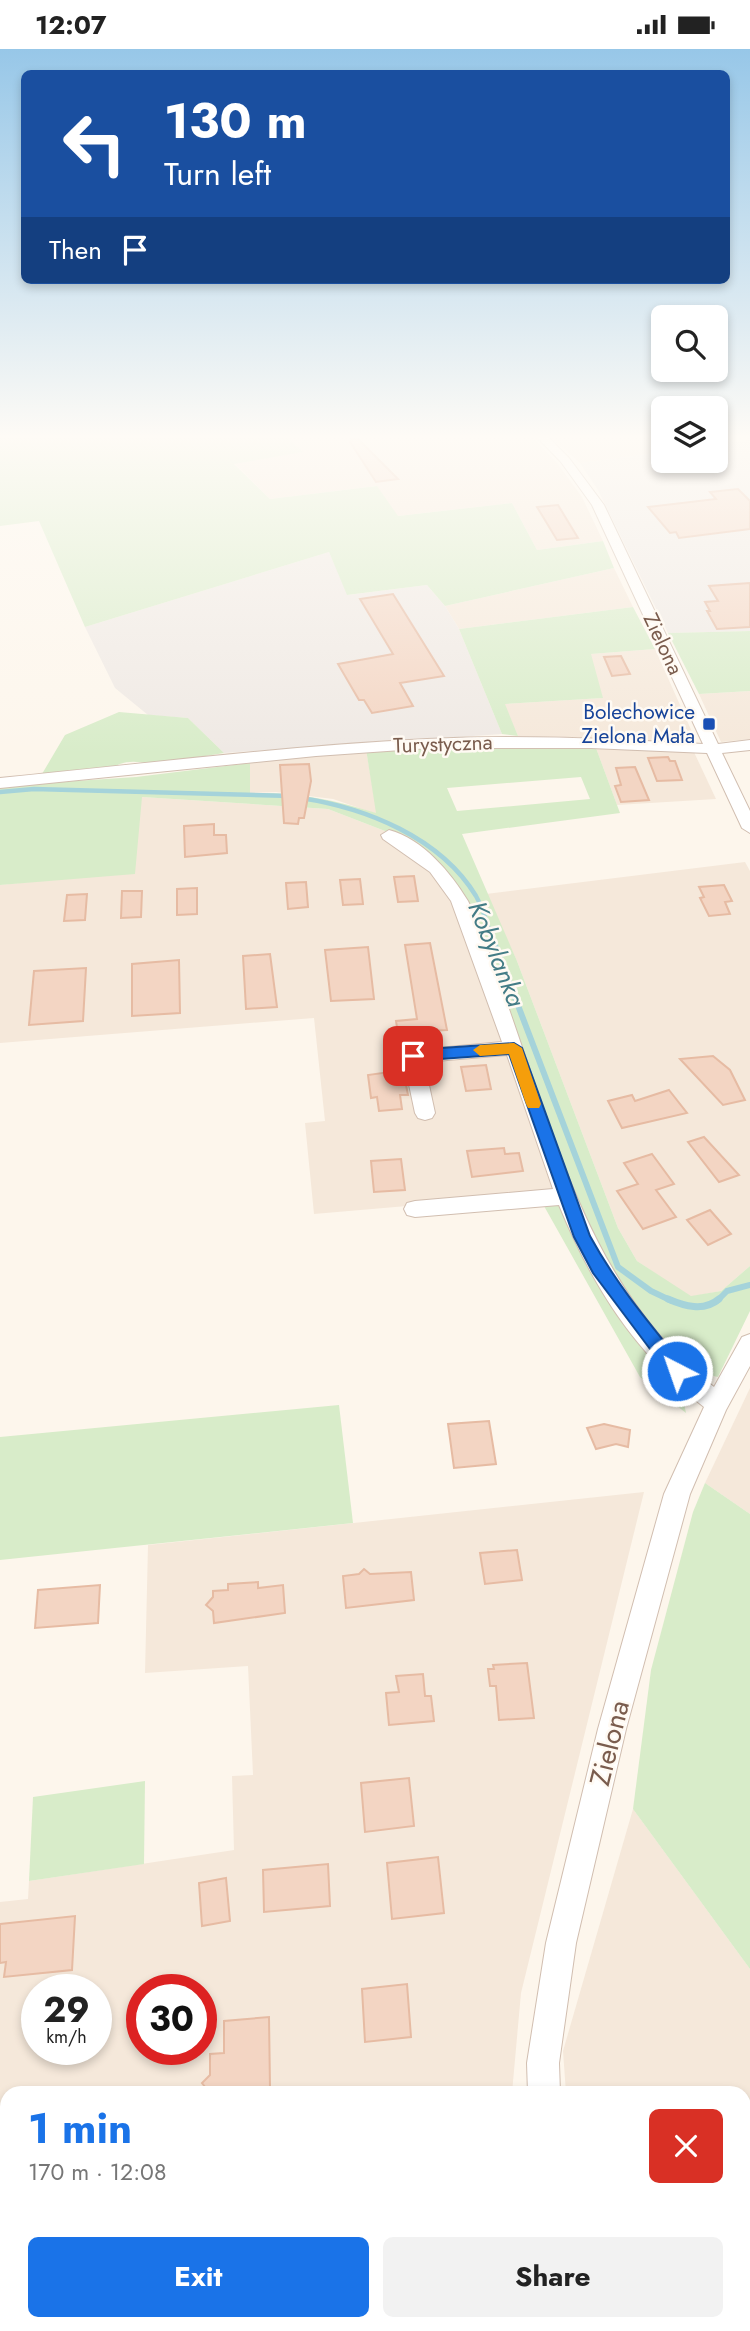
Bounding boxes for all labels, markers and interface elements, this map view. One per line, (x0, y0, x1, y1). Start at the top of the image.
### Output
text: 12:07 (35, 6, 107, 44)
text: 130 m (164, 86, 307, 156)
icon: left (49, 98, 140, 189)
text: Turn left (164, 151, 271, 197)
text: Then (49, 231, 102, 269)
icon: arrive (116, 231, 154, 269)
map controls (651, 305, 728, 473)
button: search (651, 305, 728, 382)
button: layers (651, 396, 728, 473)
street label: Zielona (636, 608, 690, 680)
place label: Bolechowice Zielona Mała (582, 697, 695, 751)
marker: Bolechowice Zielona Mała (701, 716, 717, 732)
street label: Turystyczna (393, 727, 493, 761)
water label: Kobylanka (459, 895, 536, 1013)
pin (383, 1026, 443, 1086)
icon: arrive (394, 1037, 432, 1075)
position arrow (640, 1334, 714, 1408)
street label: Zielona (579, 1696, 640, 1790)
speed limit sign: 30 (126, 1974, 217, 2065)
text: 29 (43, 1985, 90, 2035)
text: km/h (46, 2024, 87, 2050)
text: 1 min (28, 2098, 132, 2159)
button: close (649, 2109, 723, 2183)
text: 170 m · 12:08 (28, 2155, 166, 2189)
button: Exit (28, 2237, 369, 2317)
button: Share (383, 2237, 723, 2317)

